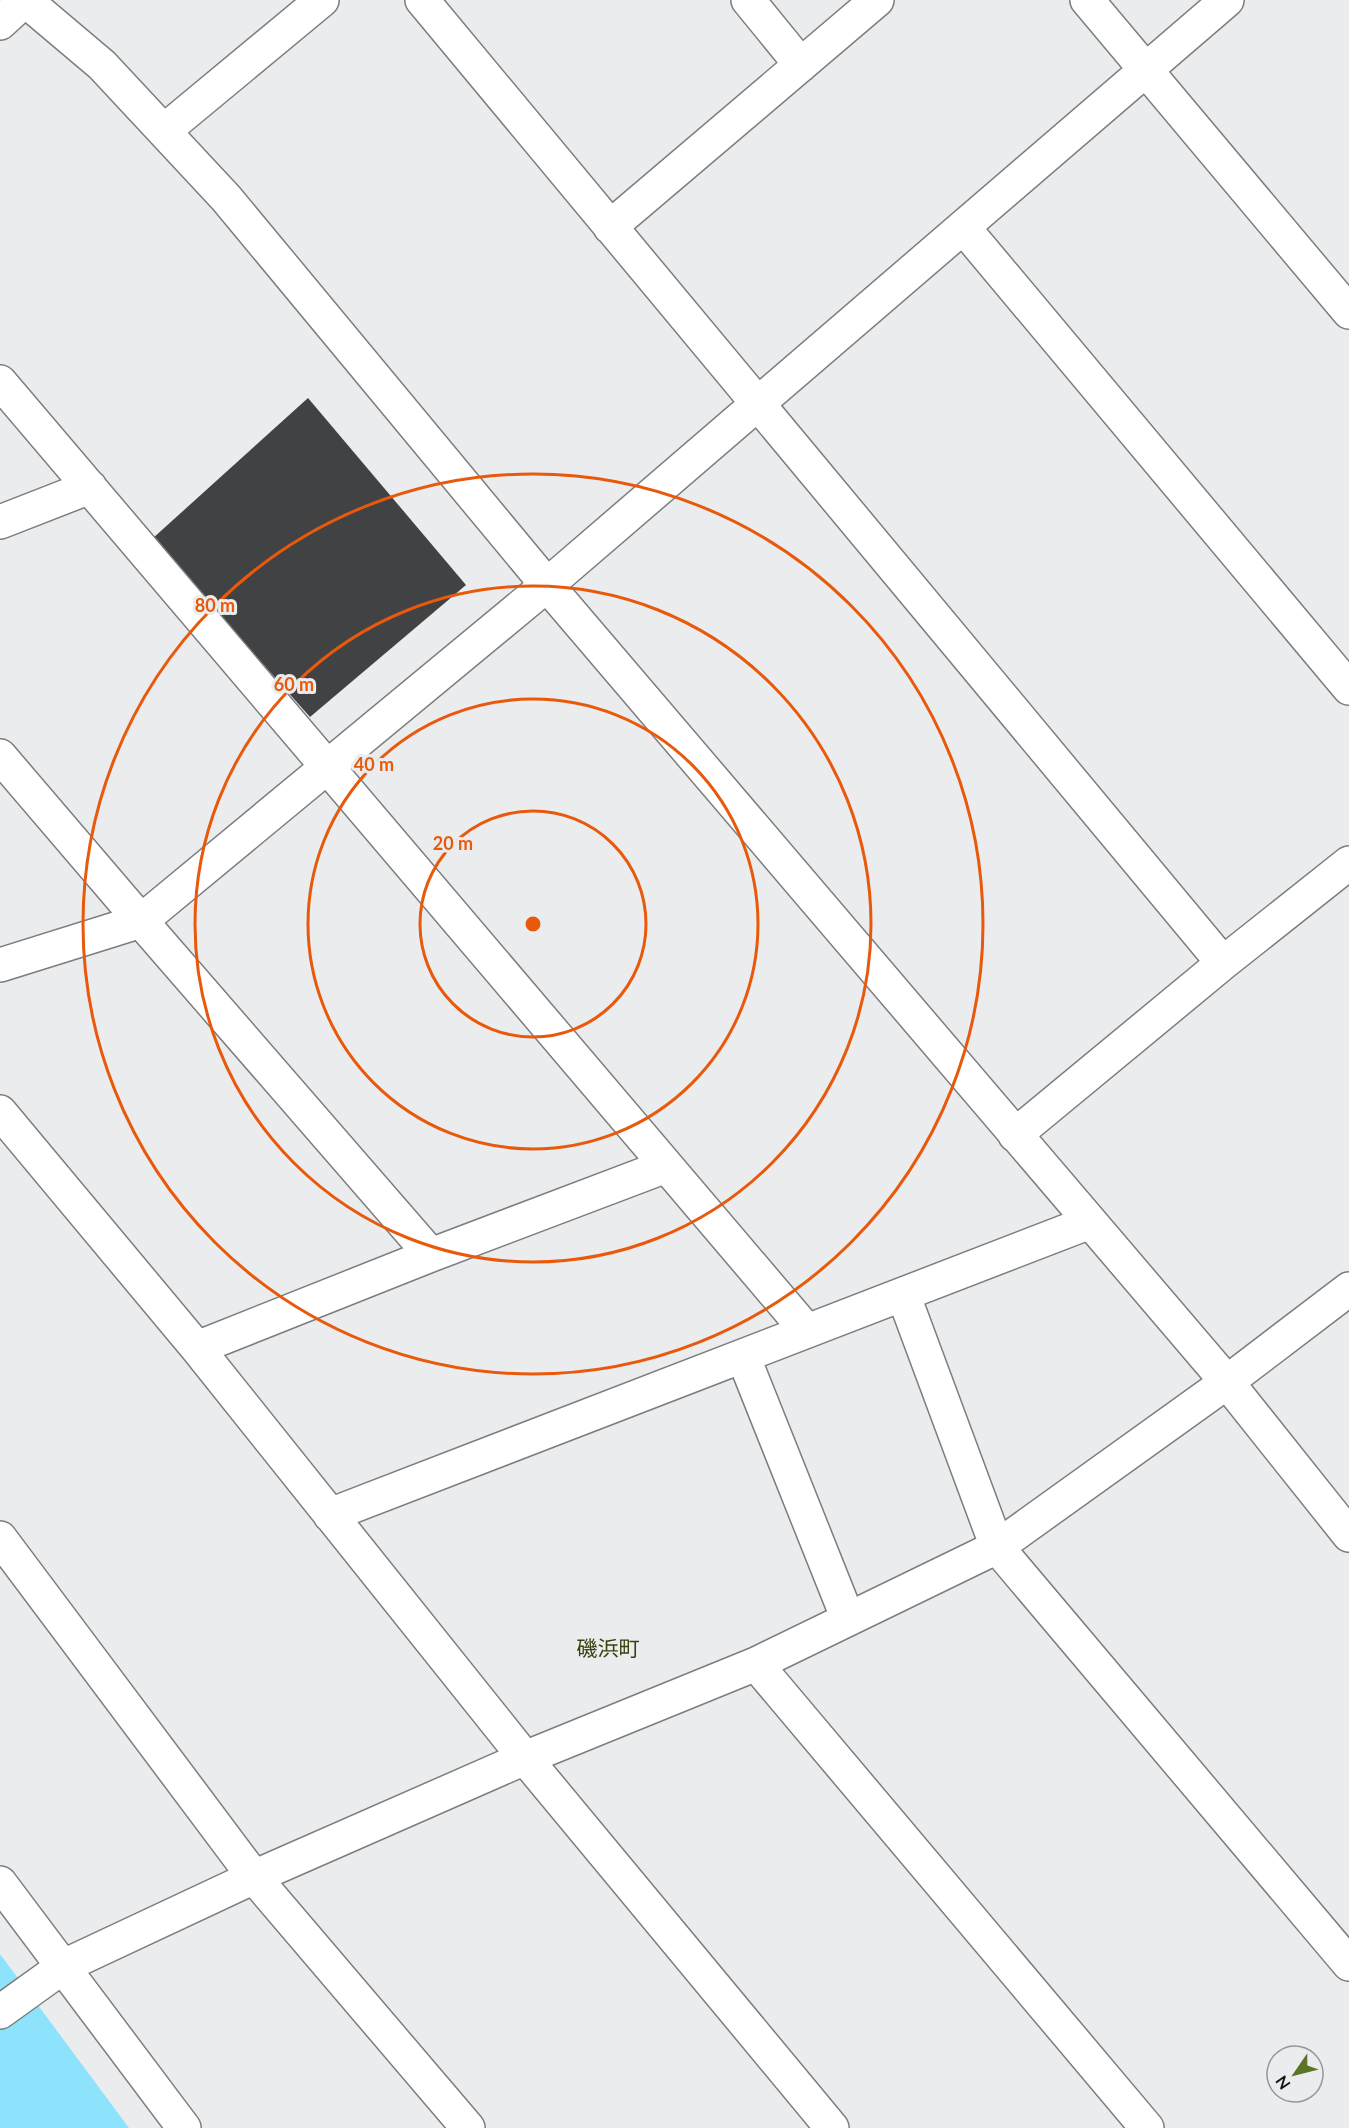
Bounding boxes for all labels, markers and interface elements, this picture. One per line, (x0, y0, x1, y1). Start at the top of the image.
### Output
text: 80 m (195, 594, 235, 616)
text: 60 m (274, 673, 314, 695)
text: 40 m (354, 753, 394, 775)
text: 20 m (433, 832, 473, 854)
centre of rings (523, 914, 543, 934)
district label: 磯浜町 (577, 1635, 640, 1660)
north arrow (1265, 2044, 1325, 2104)
text: N (1271, 2072, 1294, 2093)

